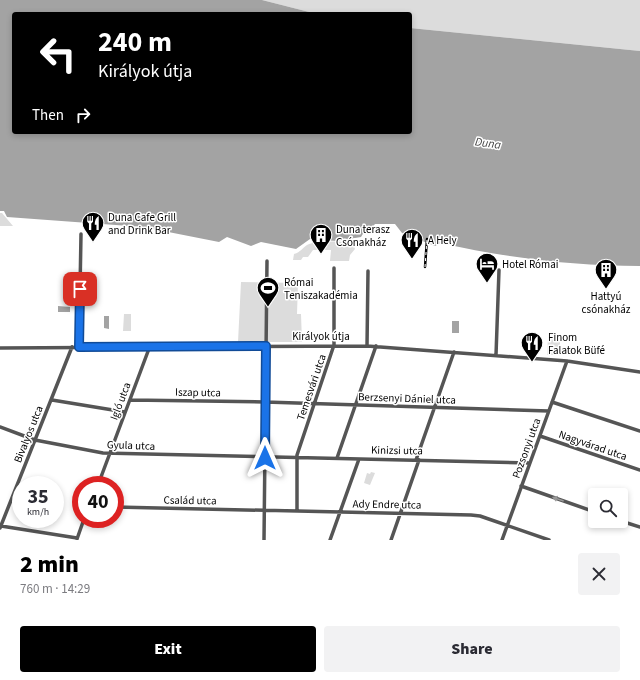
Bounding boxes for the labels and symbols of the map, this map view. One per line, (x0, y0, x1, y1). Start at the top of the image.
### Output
water label: Duna (474, 133, 503, 154)
restaurant icon: Duna Cafe Grill and Drink Bar (80, 210, 106, 243)
place label: Duna Cafe Grill and Drink Bar (108, 210, 176, 238)
building icon: Duna terasz Csónakház (308, 222, 334, 255)
place label: Duna terasz Csónakház (336, 222, 390, 250)
restaurant icon: A Hely (399, 227, 425, 260)
place label: A Hely (428, 233, 457, 248)
hotel icon: Hotel Római (474, 251, 500, 284)
place label: Hotel Római (502, 257, 558, 272)
building icon: Hattyú csónakház (593, 257, 619, 290)
pin (63, 272, 97, 306)
sports icon: Római Teniszakadémia (255, 275, 281, 308)
place label: Római Teniszakadémia (284, 275, 358, 303)
place label: Hattyú csónakház (582, 289, 631, 317)
street label: Királyok útja (292, 329, 350, 344)
restaurant icon: Finom Falatok Büfé (519, 330, 545, 363)
place label: Finom Falatok Büfé (548, 330, 606, 358)
street label: Temesvári utca (293, 352, 330, 422)
street label: Igló utca (106, 380, 135, 422)
street label: Iszap utca (175, 385, 221, 400)
street label: Berzsenyi Dániel utca (358, 389, 456, 408)
street label: Bivalyos utca (10, 403, 47, 465)
street label: Pozsonyi utca (509, 416, 544, 480)
street label: Nagyvárad utca (557, 427, 629, 464)
street label: Gyula utca (107, 437, 155, 454)
position arrow (244, 437, 286, 479)
street label: Kinizsi utca (371, 443, 423, 458)
speed limit sign: 40 (72, 476, 124, 528)
street label: Család utca (163, 493, 217, 508)
street label: Ady Endre utca (353, 496, 421, 513)
one-way arrow (552, 496, 564, 502)

